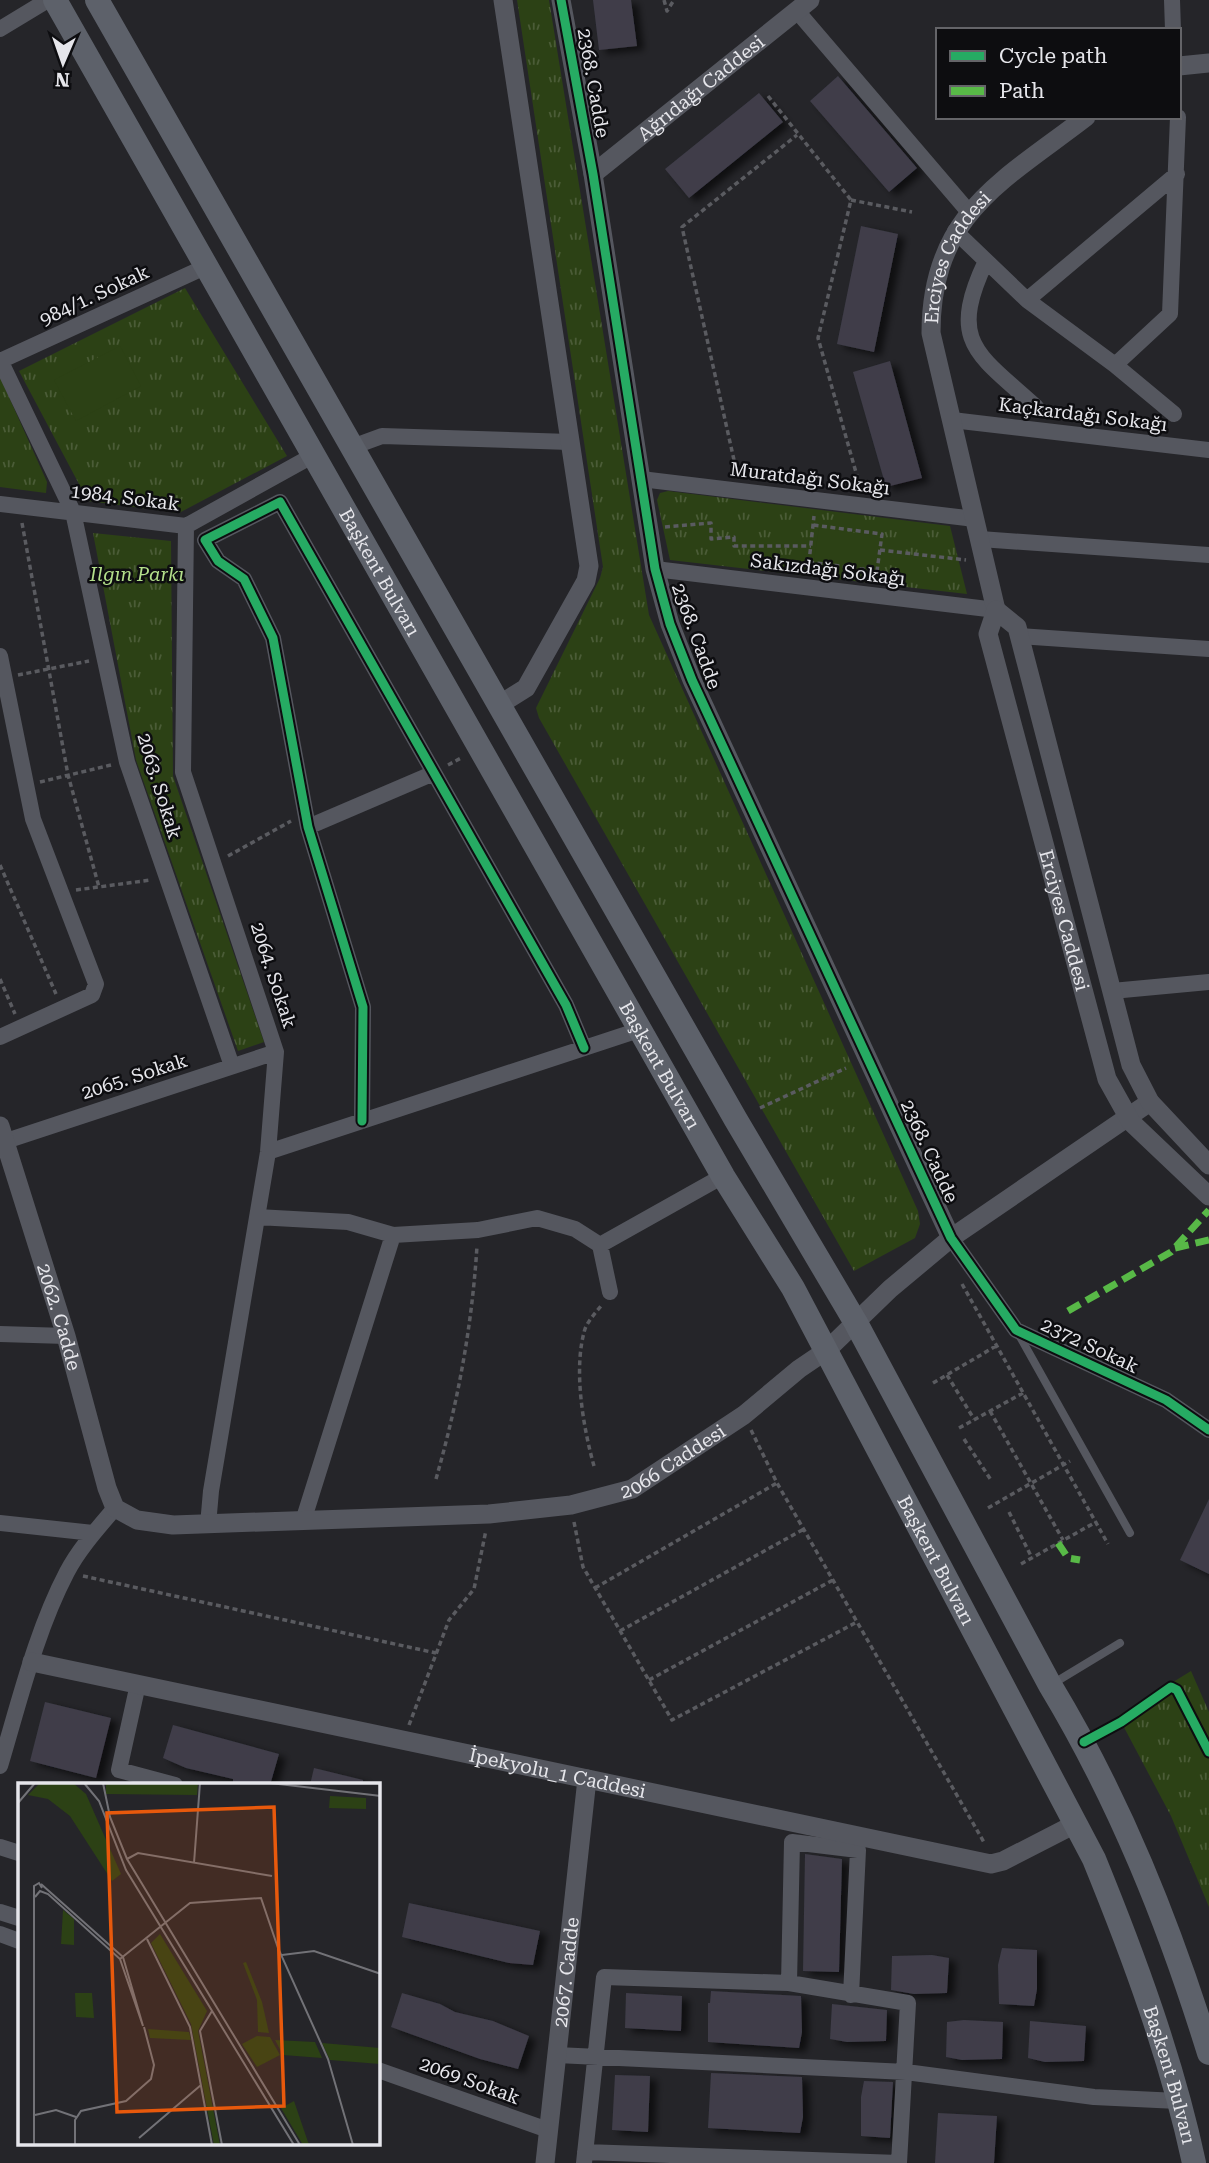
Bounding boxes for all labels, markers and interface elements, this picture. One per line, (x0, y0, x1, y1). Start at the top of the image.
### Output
street label: 2368. Cadde (573, 27, 614, 140)
north arrow (28, 28, 98, 98)
legend (936, 28, 1181, 119)
street label: Ağrıdağı Caddesi (633, 30, 769, 146)
text: Cycle path (999, 44, 1108, 68)
text: N (54, 68, 70, 91)
text: Path (999, 79, 1045, 103)
street label: Erciyes Caddesi (920, 187, 996, 325)
street label: 984/1. Sokak (36, 260, 152, 331)
street label: Kaçkardağı Sokağı (997, 393, 1169, 436)
street label: Muratdağı Sokağı (729, 457, 891, 500)
street label: 1984. Sokak (69, 479, 181, 516)
street label: Başkent Bulvarı (334, 504, 425, 640)
street label: Sakızdağı Sokağı (749, 549, 907, 590)
park label: Ilgın Parkı (89, 563, 184, 586)
street label: 2368. Cadde (667, 580, 726, 692)
street label: 2063. Sokak (132, 730, 187, 842)
street label: Erciyes Caddesi (1034, 847, 1094, 993)
street label: 2064. Sokak (246, 919, 301, 1031)
street label: Başkent Bulvarı (614, 997, 705, 1133)
street label: 2065. Sokak (78, 1049, 190, 1104)
street label: 2368. Cadde (896, 1096, 963, 1206)
street label: 2062. Cadde (32, 1261, 86, 1373)
street label: 2372 Sokak (1037, 1313, 1142, 1378)
street label: 2066 Caddesi (618, 1420, 730, 1504)
street label: Başkent Bulvarı (892, 1492, 979, 1629)
street label: İpekyolu_1 Caddesi (467, 1743, 648, 1803)
inset map (18, 1783, 380, 2146)
street label: 2067. Cadde (549, 1916, 584, 2029)
street label: Başkent Bulvarı (1138, 2003, 1200, 2146)
street label: 2069 Sokak (417, 2052, 523, 2109)

